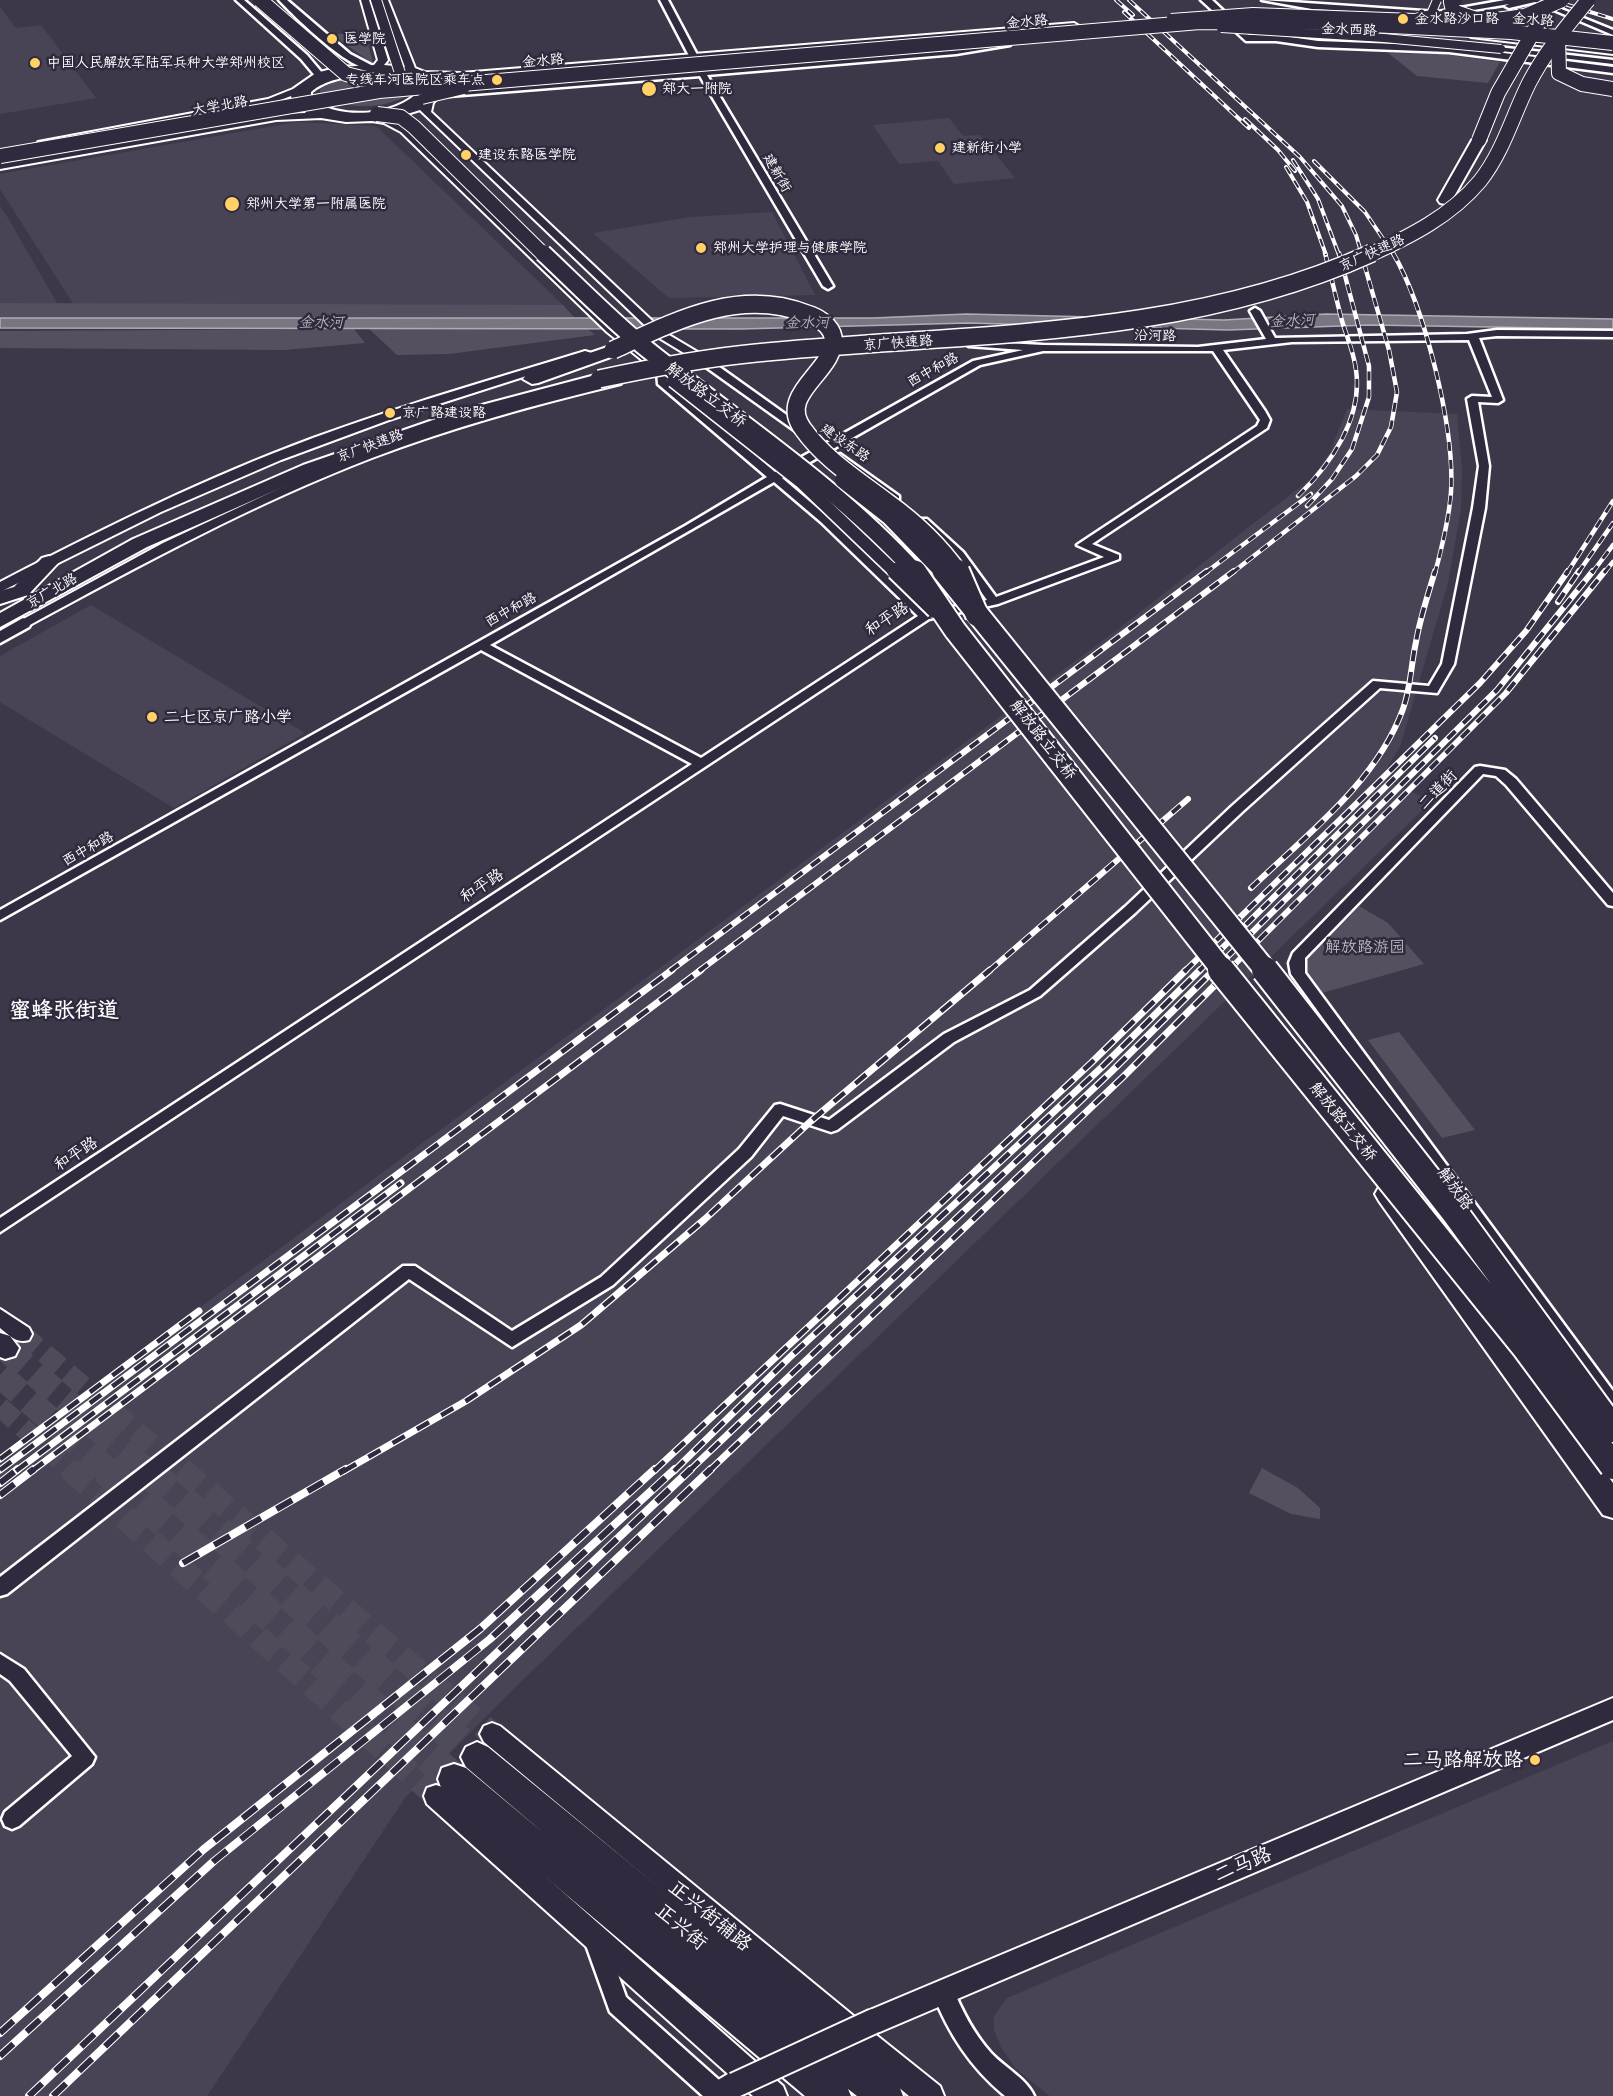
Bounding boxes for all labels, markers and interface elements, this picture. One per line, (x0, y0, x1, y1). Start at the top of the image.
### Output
street label: 金水路 (1511, 10, 1555, 30)
place label: 金水路沙口路 (1415, 11, 1499, 27)
street label: 金水路 (1005, 12, 1049, 32)
marker: 金水路沙口路 (1396, 12, 1410, 26)
street label: 金水西路 (1321, 21, 1377, 39)
place label: 医学院 (344, 31, 386, 47)
marker: 医学院 (325, 32, 339, 46)
street label: 金水路 (521, 51, 565, 71)
place label: 中国人民解放军陆军兵种大学郑州校区 (47, 55, 285, 71)
marker: 中国人民解放军陆军兵种大学郑州校区 (28, 56, 42, 70)
place label: 专线车河医院区乘车点 (345, 72, 485, 88)
marker: 专线车河医院区乘车点 (490, 73, 504, 87)
marker: 郑大一附院 (640, 80, 658, 98)
place label: 郑大一附院 (662, 81, 732, 97)
street label: 大学北路 (191, 93, 249, 119)
place label: 建新街小学 (952, 140, 1022, 156)
marker: 建新街小学 (933, 141, 947, 155)
place label: 建设东路医学院 (478, 147, 576, 163)
marker: 建设东路医学院 (459, 148, 473, 162)
street label: 建新街 (759, 151, 795, 195)
marker: 郑州大学第一附属医院 (223, 195, 241, 213)
place label: 郑州大学第一附属医院 (246, 196, 386, 212)
street label: 京广快速路 (1337, 231, 1407, 275)
place label: 郑州大学护理与健康学院 (713, 240, 867, 256)
marker: 郑州大学护理与健康学院 (694, 241, 708, 255)
water label: 金水河 (1269, 311, 1315, 331)
water label: 金水河 (299, 314, 343, 332)
water label: 金水河 (784, 314, 830, 332)
street label: 沿河路 (1134, 327, 1176, 345)
street label: 京广快速路 (862, 332, 934, 354)
street label: 西中和路 (904, 349, 962, 391)
street label: 解放路立交桥 (662, 358, 750, 432)
place label: 京广路建设路 (402, 405, 486, 421)
marker: 京广路建设路 (383, 406, 397, 420)
street label: 建设东路 (817, 420, 873, 466)
street label: 京广快速路 (334, 426, 406, 466)
street label: 京广北路 (24, 570, 80, 612)
street label: 西中和路 (482, 589, 540, 631)
street label: 和平路 (862, 598, 912, 640)
street label: 解放路立交桥 (1006, 696, 1080, 784)
place label: 二七区京广路小学 (164, 707, 292, 727)
marker: 二七区京广路小学 (145, 710, 159, 724)
street label: 二道街 (1414, 766, 1462, 814)
street label: 西中和路 (59, 828, 117, 870)
street label: 和平路 (457, 865, 507, 907)
park label: 解放路游园 (1325, 937, 1405, 957)
district label: 蜜蜂张街道 (9, 998, 119, 1024)
street label: 解放路立交桥 (1305, 1079, 1381, 1165)
street label: 和平路 (51, 1133, 101, 1175)
street label: 解放路 (1433, 1164, 1477, 1214)
place label: 二马路解放路 (1403, 1748, 1523, 1772)
marker: 二马路解放路 (1528, 1753, 1542, 1767)
street label: 二马路 (1211, 1842, 1275, 1888)
street label: 正兴街辅路 (664, 1875, 756, 1957)
street label: 正兴街 (650, 1899, 712, 1955)

